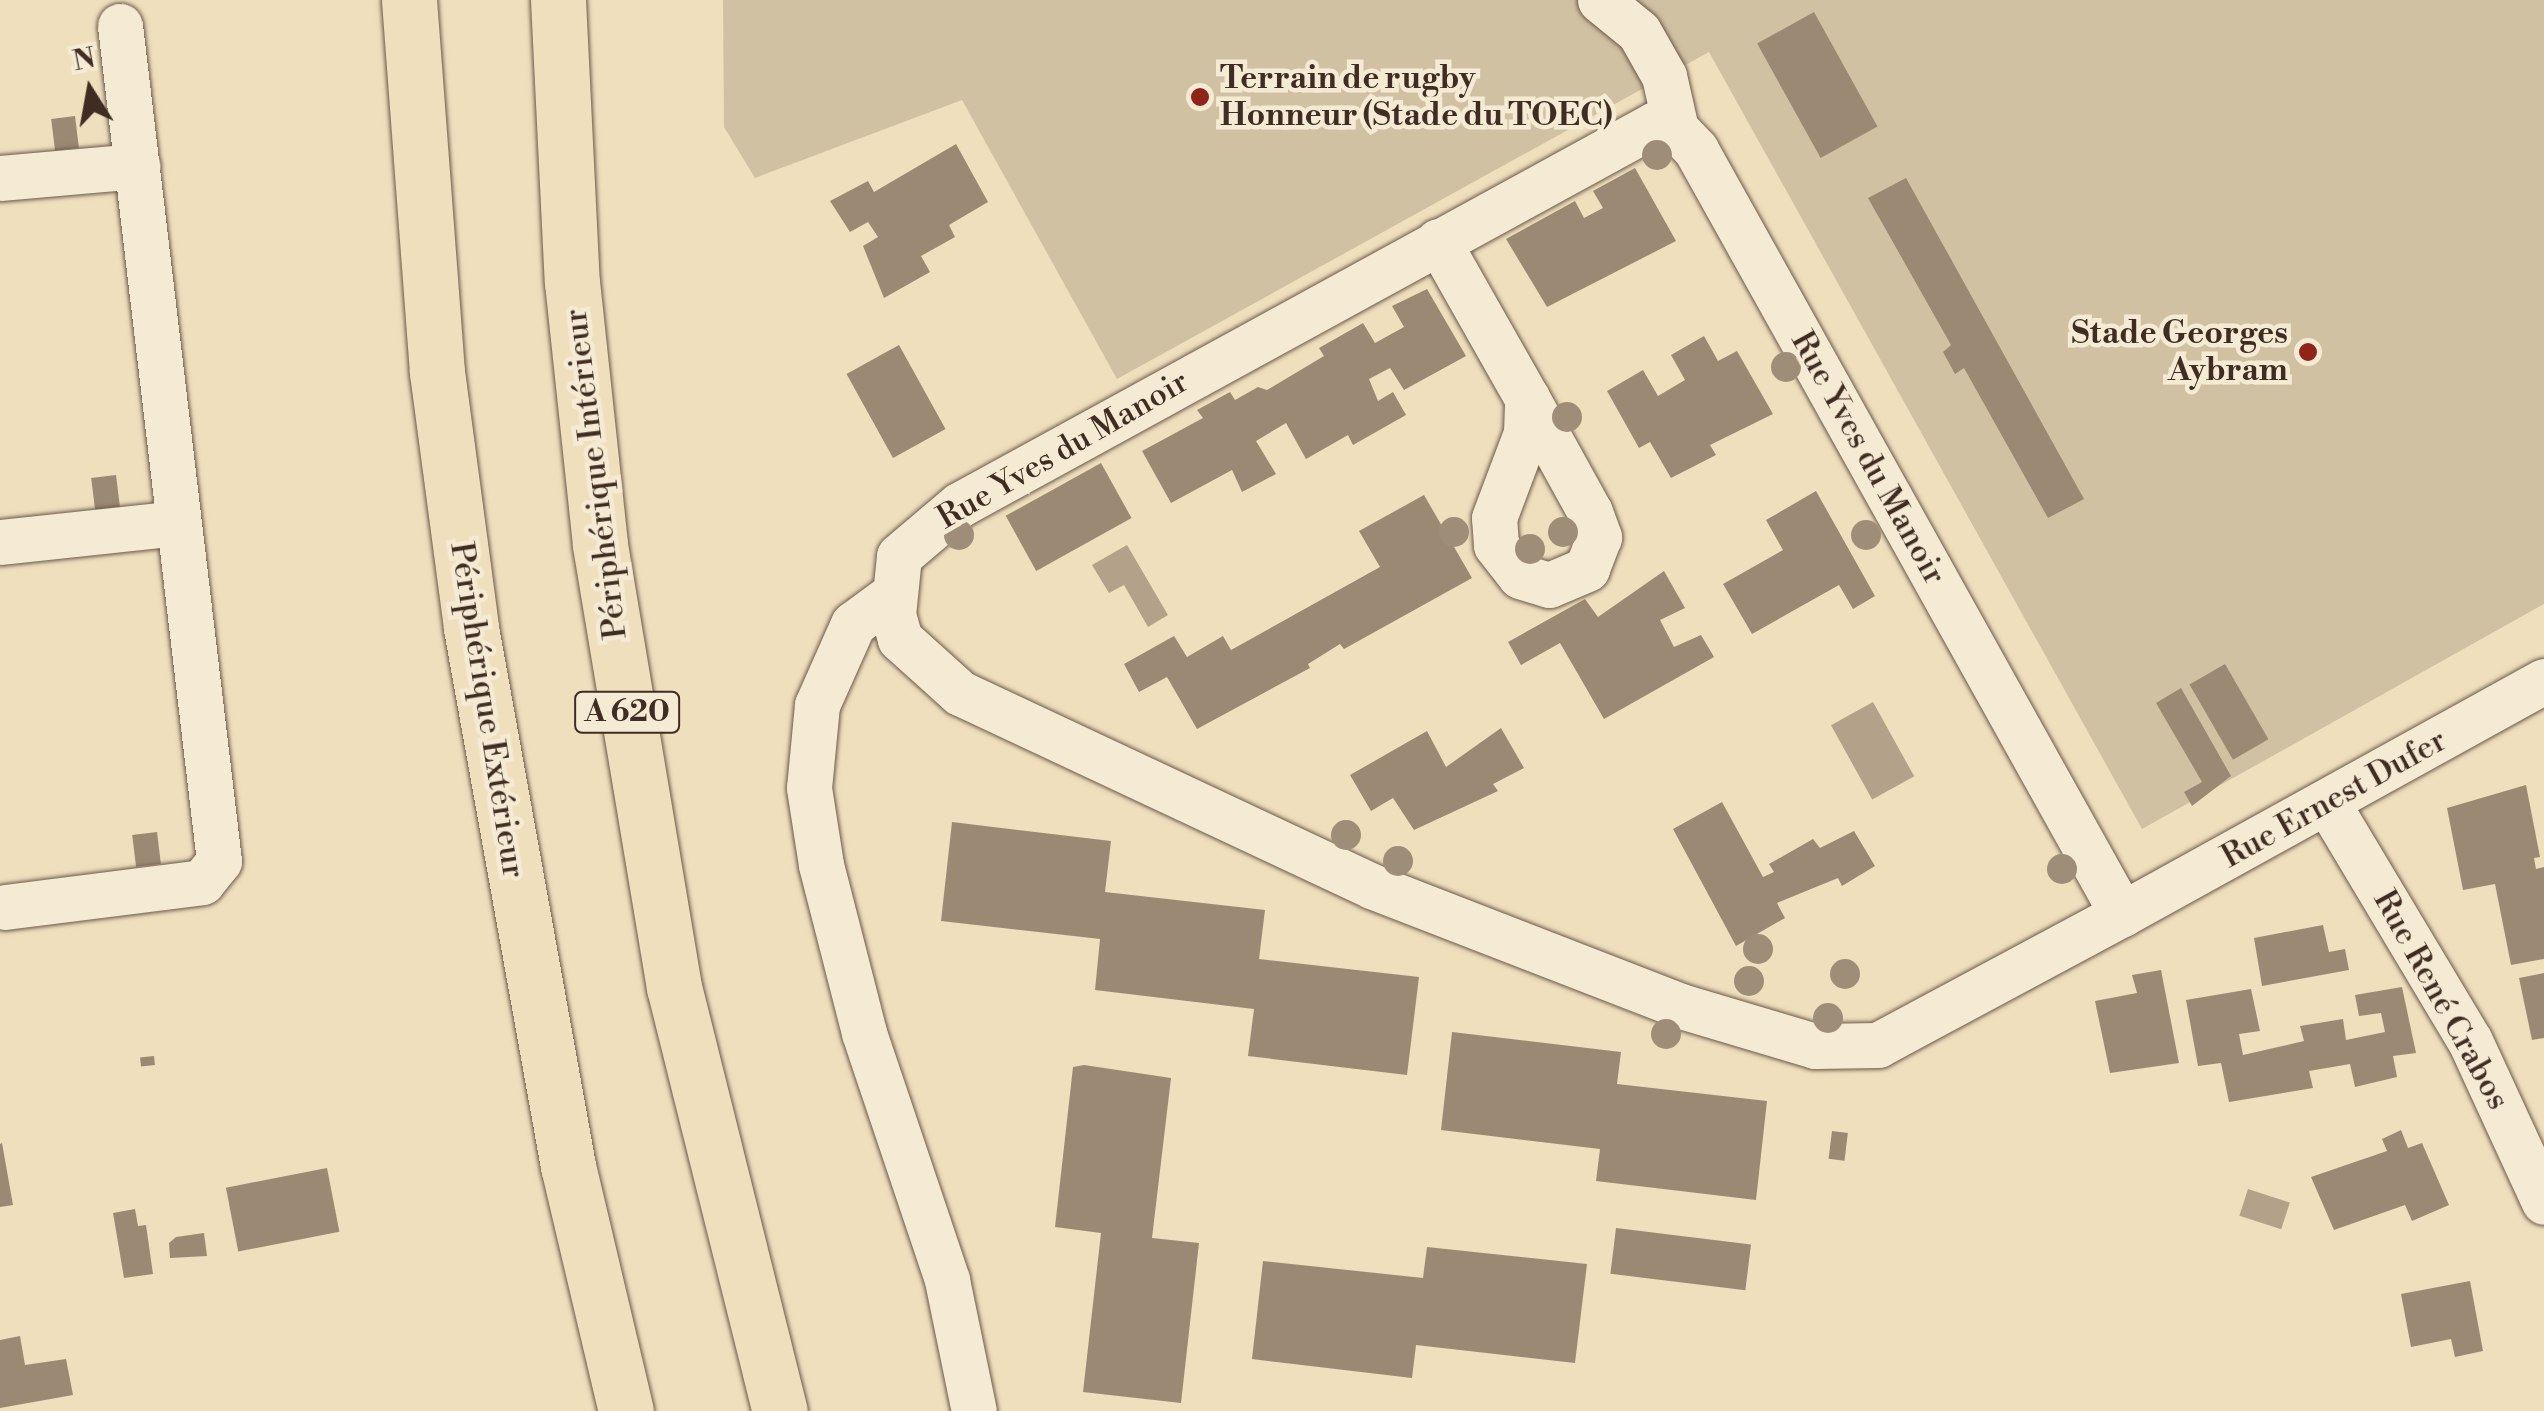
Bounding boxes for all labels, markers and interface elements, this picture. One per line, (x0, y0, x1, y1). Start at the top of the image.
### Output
north arrow (40, 40, 140, 140)
text: N (70, 41, 98, 79)
place label: Terrain de rugby Honneur (Stade du TOEC) (1220, 60, 1613, 135)
marker: Terrain de rugby Honneur (Stade du TOEC) (1189, 86, 1211, 108)
street label: Périphérique Intérieur (557, 307, 635, 641)
place label: Stade Georges Aybram (2071, 315, 2288, 390)
street label: Rue Yves du Manoir (1782, 325, 1954, 591)
marker: Stade Georges Aybram (2297, 341, 2319, 363)
street label: Rue Yves du Manoir (931, 362, 1195, 538)
street label: Périphérique Extérieur (441, 539, 533, 881)
road number: A 620 (572, 687, 682, 737)
street label: Rue Ernest Dufer (2215, 721, 2453, 877)
street label: Rue René Crabos (2365, 884, 2517, 1116)

